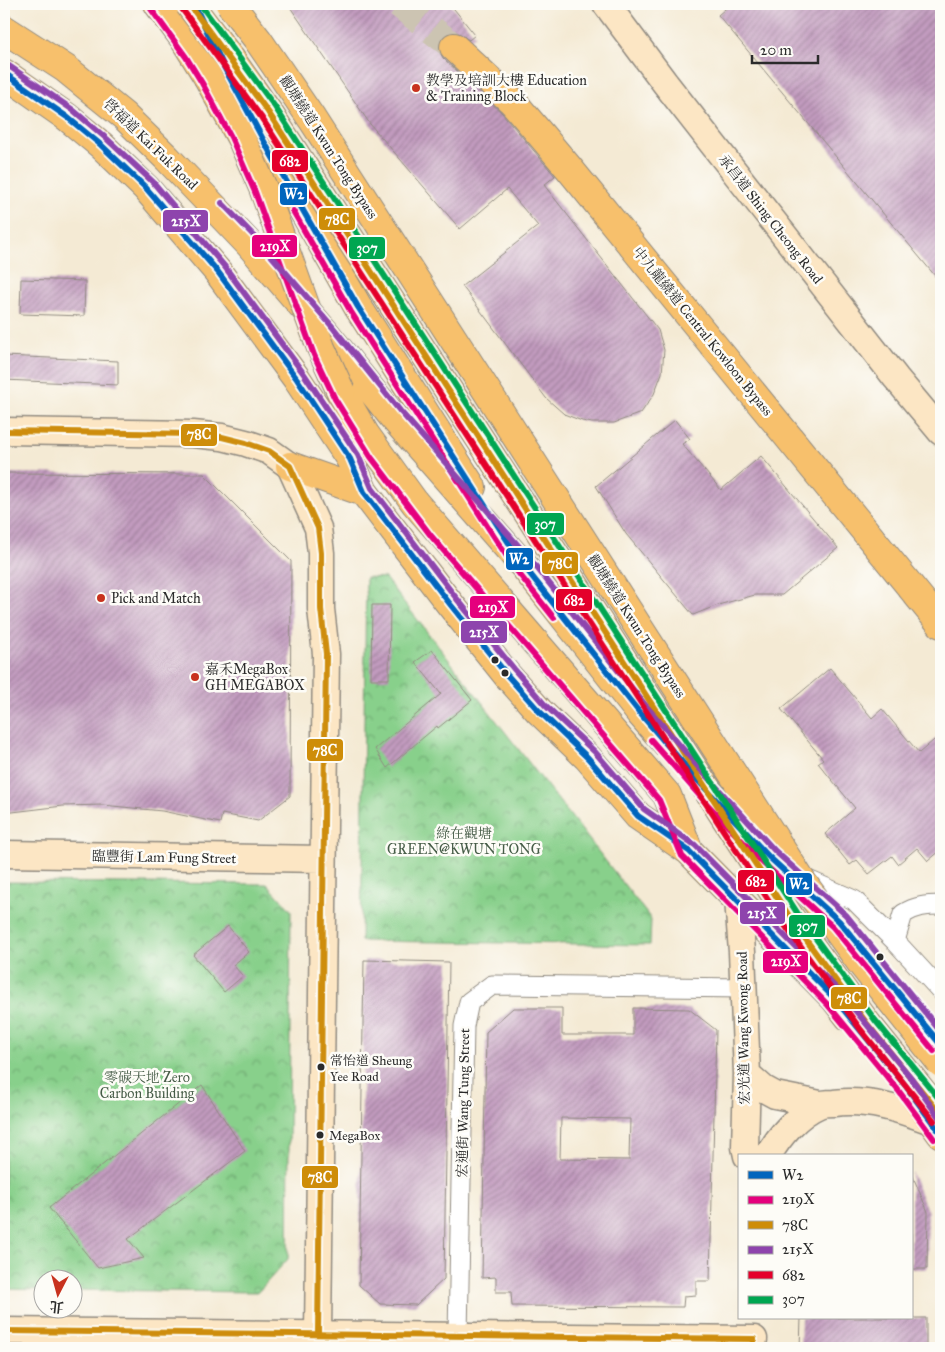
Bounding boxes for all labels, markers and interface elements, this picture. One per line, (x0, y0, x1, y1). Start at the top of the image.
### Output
scale bar (752, 32, 819, 64)
text: 20 m (760, 41, 792, 59)
street label: 觀塘繞道 Kwun Tong Bypass (276, 72, 381, 222)
place label: 教學及培訓大樓 Education & Training Block (426, 72, 587, 105)
marker: 教學及培訓大樓 Education & Training Block (410, 82, 422, 94)
street label: 啓福道 Kai Fuk Road (100, 95, 201, 193)
line badge: 682 (271, 149, 309, 173)
street label: 承昌道 Shing Cheong Road (715, 151, 826, 287)
text: 682 (279, 153, 302, 170)
line badge: W2 (279, 182, 308, 206)
text: W2 (284, 186, 305, 203)
line badge: 78C (318, 207, 356, 231)
line badge: 215X (162, 209, 209, 233)
text: 78C (325, 211, 349, 228)
text: 215X (171, 213, 201, 230)
line badge: 219X (251, 234, 298, 258)
line badge: 307 (348, 236, 386, 260)
text: 219X (260, 238, 290, 256)
text: 307 (356, 240, 378, 258)
street label: 中九龍繞道 Central Kowloon Bypass (629, 243, 776, 419)
line badge: 78C (180, 423, 218, 447)
text: 78C (187, 426, 211, 443)
line badge: 307 (526, 512, 565, 536)
text: 307 (534, 516, 556, 534)
line badge: W2 (505, 547, 534, 571)
text: W2 (509, 551, 530, 568)
line badge: 78C (541, 551, 579, 575)
street label: 觀塘繞道 Kwun Tong Bypass (584, 551, 689, 701)
text: 78C (548, 555, 572, 572)
line badge: 682 (555, 588, 593, 612)
place label: Pick and Match (111, 590, 201, 607)
marker: Pick and Match (95, 592, 107, 604)
text: 682 (563, 592, 586, 609)
line badge: 219X (469, 595, 516, 619)
text: 219X (478, 599, 508, 617)
line badge: 215X (460, 620, 508, 644)
text: 215X (469, 624, 499, 641)
unlabelled marker (490, 655, 500, 665)
place label: 嘉禾MegaBox GH MEGABOX (205, 661, 305, 694)
unlabelled marker (500, 668, 510, 678)
marker: 嘉禾MegaBox GH MEGABOX (189, 671, 201, 683)
line badge: 78C (306, 738, 344, 762)
text: 78C (313, 742, 337, 759)
park label: 綠在觀塘 GREEN@KWUN TONG (387, 825, 541, 858)
street label: 臨豐街 Lam Fung Street (92, 848, 236, 867)
line badge: 682 (737, 869, 775, 893)
line badge: W2 (785, 872, 813, 896)
text: 682 (745, 873, 768, 890)
text: W2 (789, 876, 810, 893)
line badge: 215X (739, 901, 786, 925)
text: 215X (747, 905, 777, 922)
line badge: 307 (788, 914, 826, 938)
text: 307 (796, 918, 818, 936)
line badge: 219X (762, 950, 809, 974)
street label: 宏光道 Wang Kwong Road (734, 951, 753, 1105)
unlabelled marker (875, 952, 885, 962)
text: 219X (771, 953, 801, 971)
line badge: 78C (830, 986, 868, 1010)
text: 78C (837, 990, 861, 1007)
street label: 宏通街 Wang Tung Street (454, 1028, 473, 1178)
place label: 常怡道 Sheung Yee Road (330, 1053, 413, 1085)
marker: 常怡道 Sheung Yee Road (316, 1062, 326, 1072)
park label: 零碳天地 Zero Carbon Building (100, 1069, 195, 1102)
place label: MegaBox (329, 1128, 380, 1144)
marker: MegaBox (315, 1130, 325, 1140)
legend (738, 1154, 912, 1320)
line badge: 78C (301, 1165, 339, 1189)
text: W2 (782, 1166, 804, 1184)
text: 78C (308, 1169, 332, 1186)
text: 219X (782, 1190, 815, 1208)
text: 78C (782, 1216, 808, 1234)
text: 215X (782, 1240, 814, 1258)
text: 682 (782, 1266, 806, 1284)
north arrow (32, 1270, 82, 1320)
text: 307 (782, 1290, 805, 1308)
text: 北 (49, 1297, 65, 1316)

